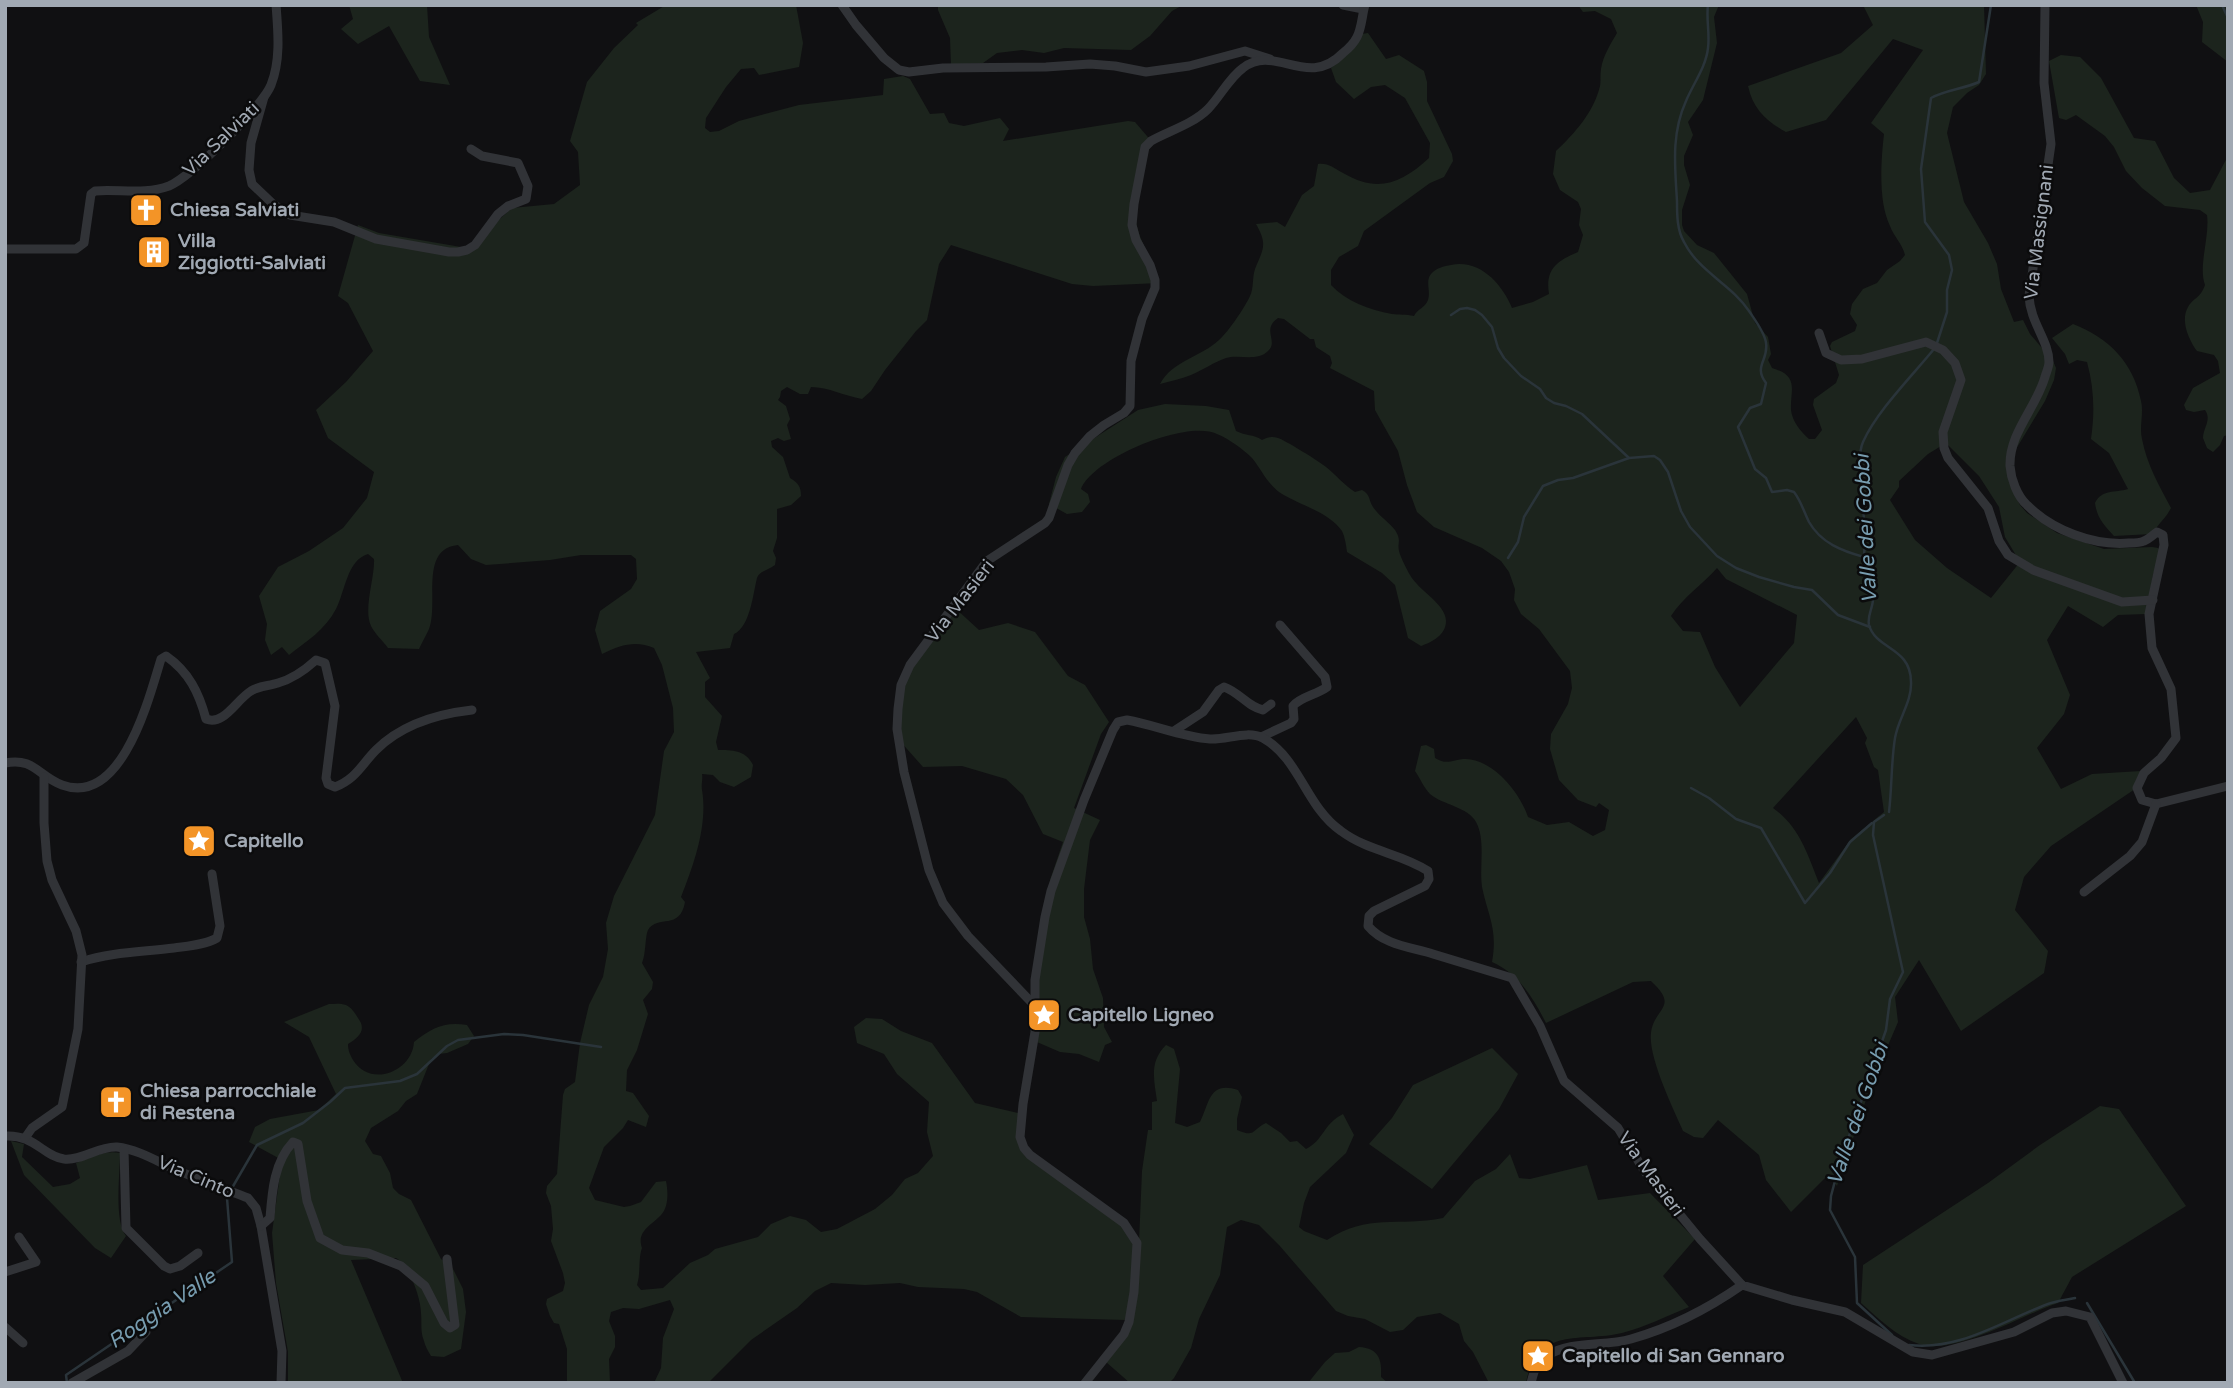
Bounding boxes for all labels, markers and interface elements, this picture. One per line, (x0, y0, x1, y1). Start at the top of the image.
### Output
street label: Via Salviati (178, 97, 264, 181)
street label: Via Massignani (2020, 163, 2058, 301)
church icon: Chiesa Salviati (127, 191, 165, 229)
place label: Chiesa Salviati (170, 199, 299, 221)
place label: Villa Ziggiotti-Salviati (178, 230, 326, 275)
building icon: Villa Ziggiotti-Salviati (135, 233, 173, 271)
water label: Valle dei Gobbi (1849, 451, 1882, 604)
street label: Via Masieri (921, 555, 999, 647)
place icon: Capitello (180, 822, 218, 860)
place label: Capitello (224, 830, 304, 853)
place icon: Capitello Ligneo (1025, 996, 1063, 1034)
place label: Capitello Ligneo (1068, 1004, 1214, 1027)
water label: Valle dei Gobbi (1822, 1037, 1895, 1189)
place label: Chiesa parrocchiale di Restena (140, 1080, 316, 1124)
church icon: Chiesa parrocchiale di Restena (97, 1083, 135, 1121)
street label: Via Masieri (1613, 1127, 1689, 1221)
street label: Via Cinto (154, 1151, 238, 1203)
water label: Roggia Valle (103, 1263, 221, 1354)
place icon: Capitello di San Gennaro (1519, 1337, 1557, 1375)
place label: Capitello di San Gennaro (1562, 1345, 1785, 1368)

